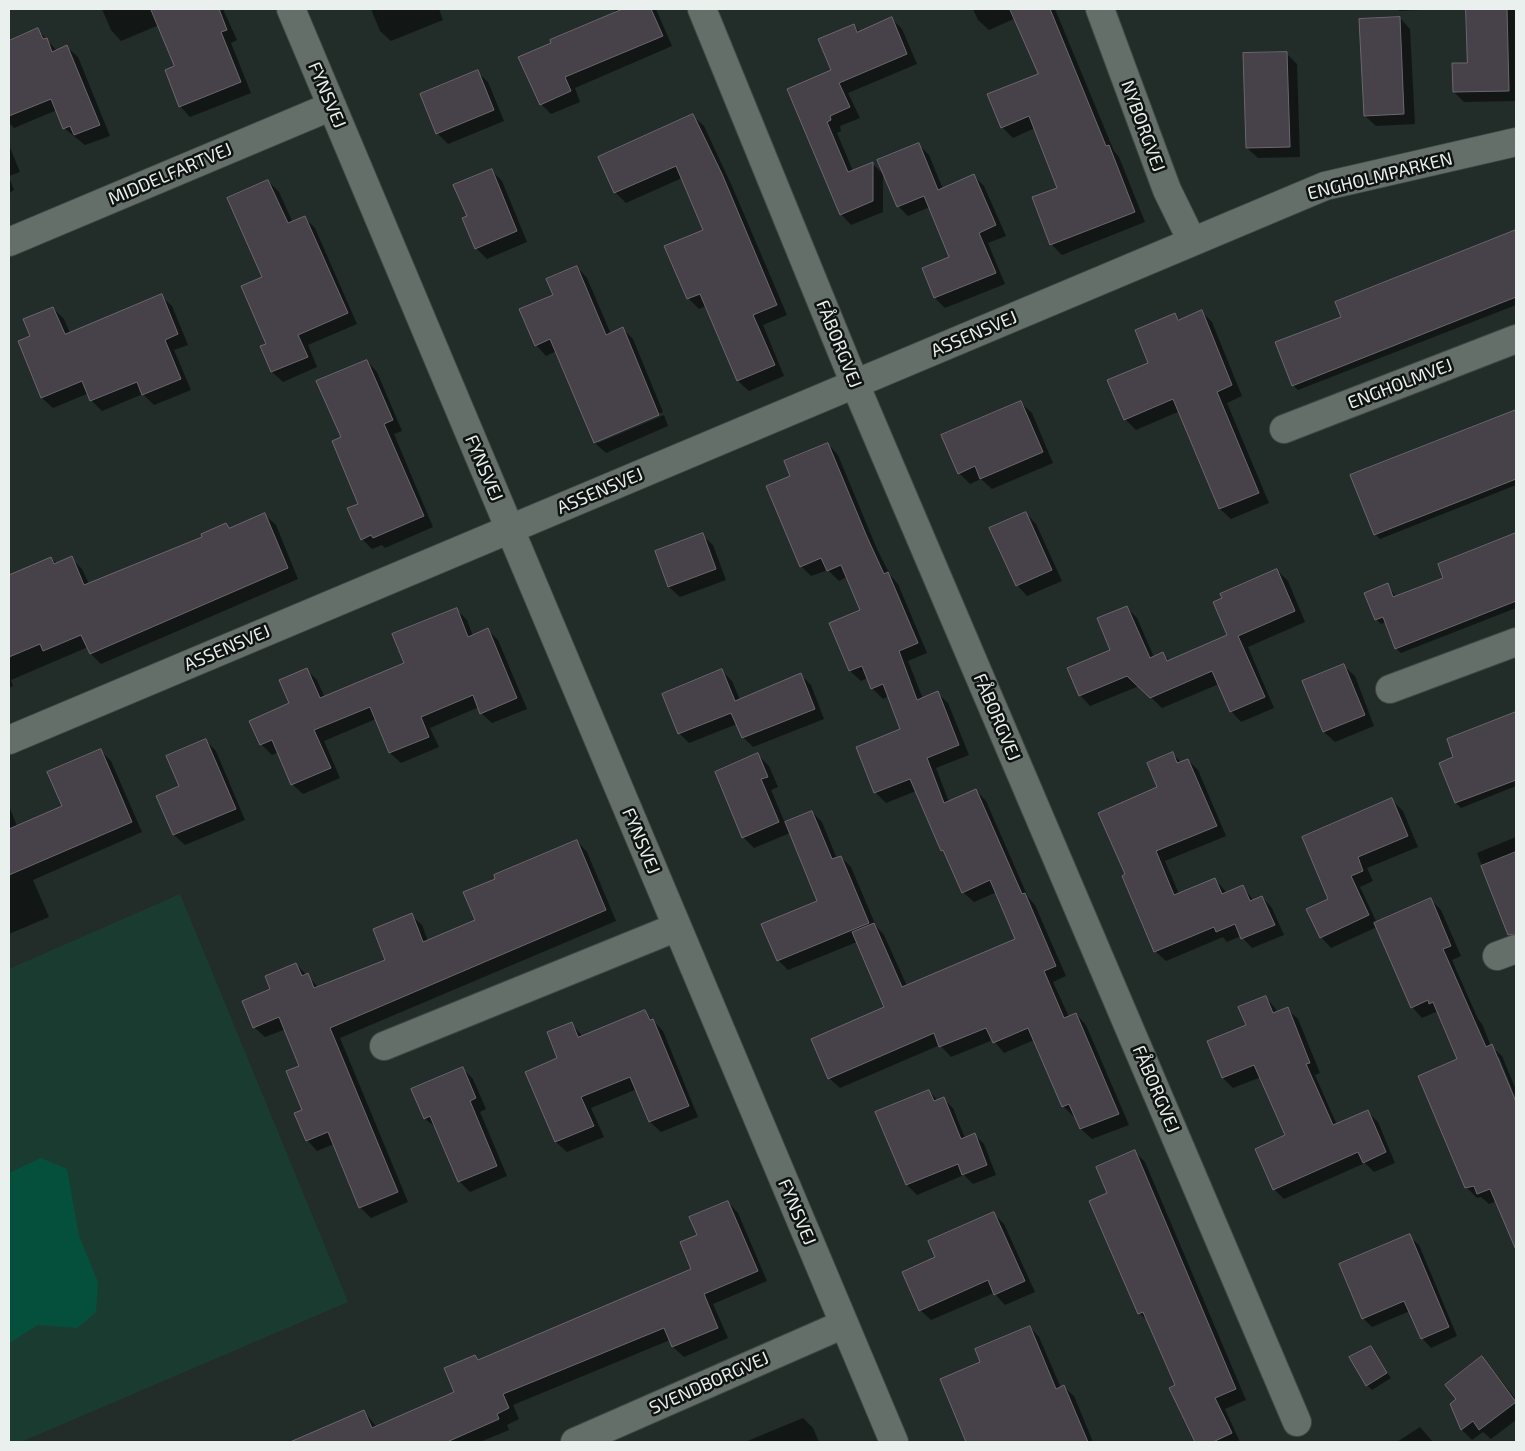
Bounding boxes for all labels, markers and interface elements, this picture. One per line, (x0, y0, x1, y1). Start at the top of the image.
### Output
street label: FYNSVEJ (303, 59, 351, 131)
street label: NYBORGVEJ (1116, 77, 1170, 175)
street label: MIDDELFARTVEJ (105, 138, 235, 210)
street label: ENGHOLMPARKEN (1305, 148, 1455, 204)
street label: FÅBORGVEJ (812, 297, 866, 391)
street label: ASSENSVEJ (928, 306, 1020, 362)
street label: ENGHOLMVEJ (1345, 354, 1455, 414)
street label: FYNSVEJ (460, 432, 508, 504)
street label: ASSENSVEJ (554, 463, 646, 519)
street label: ASSENSVEJ (181, 620, 273, 676)
street label: FÅBORGVEJ (969, 670, 1025, 764)
street label: FYNSVEJ (617, 805, 665, 877)
street label: FÅBORGVEJ (1128, 1042, 1184, 1136)
street label: FYNSVEJ (773, 1176, 821, 1248)
street label: SVENDBORGVEJ (646, 1347, 772, 1419)

